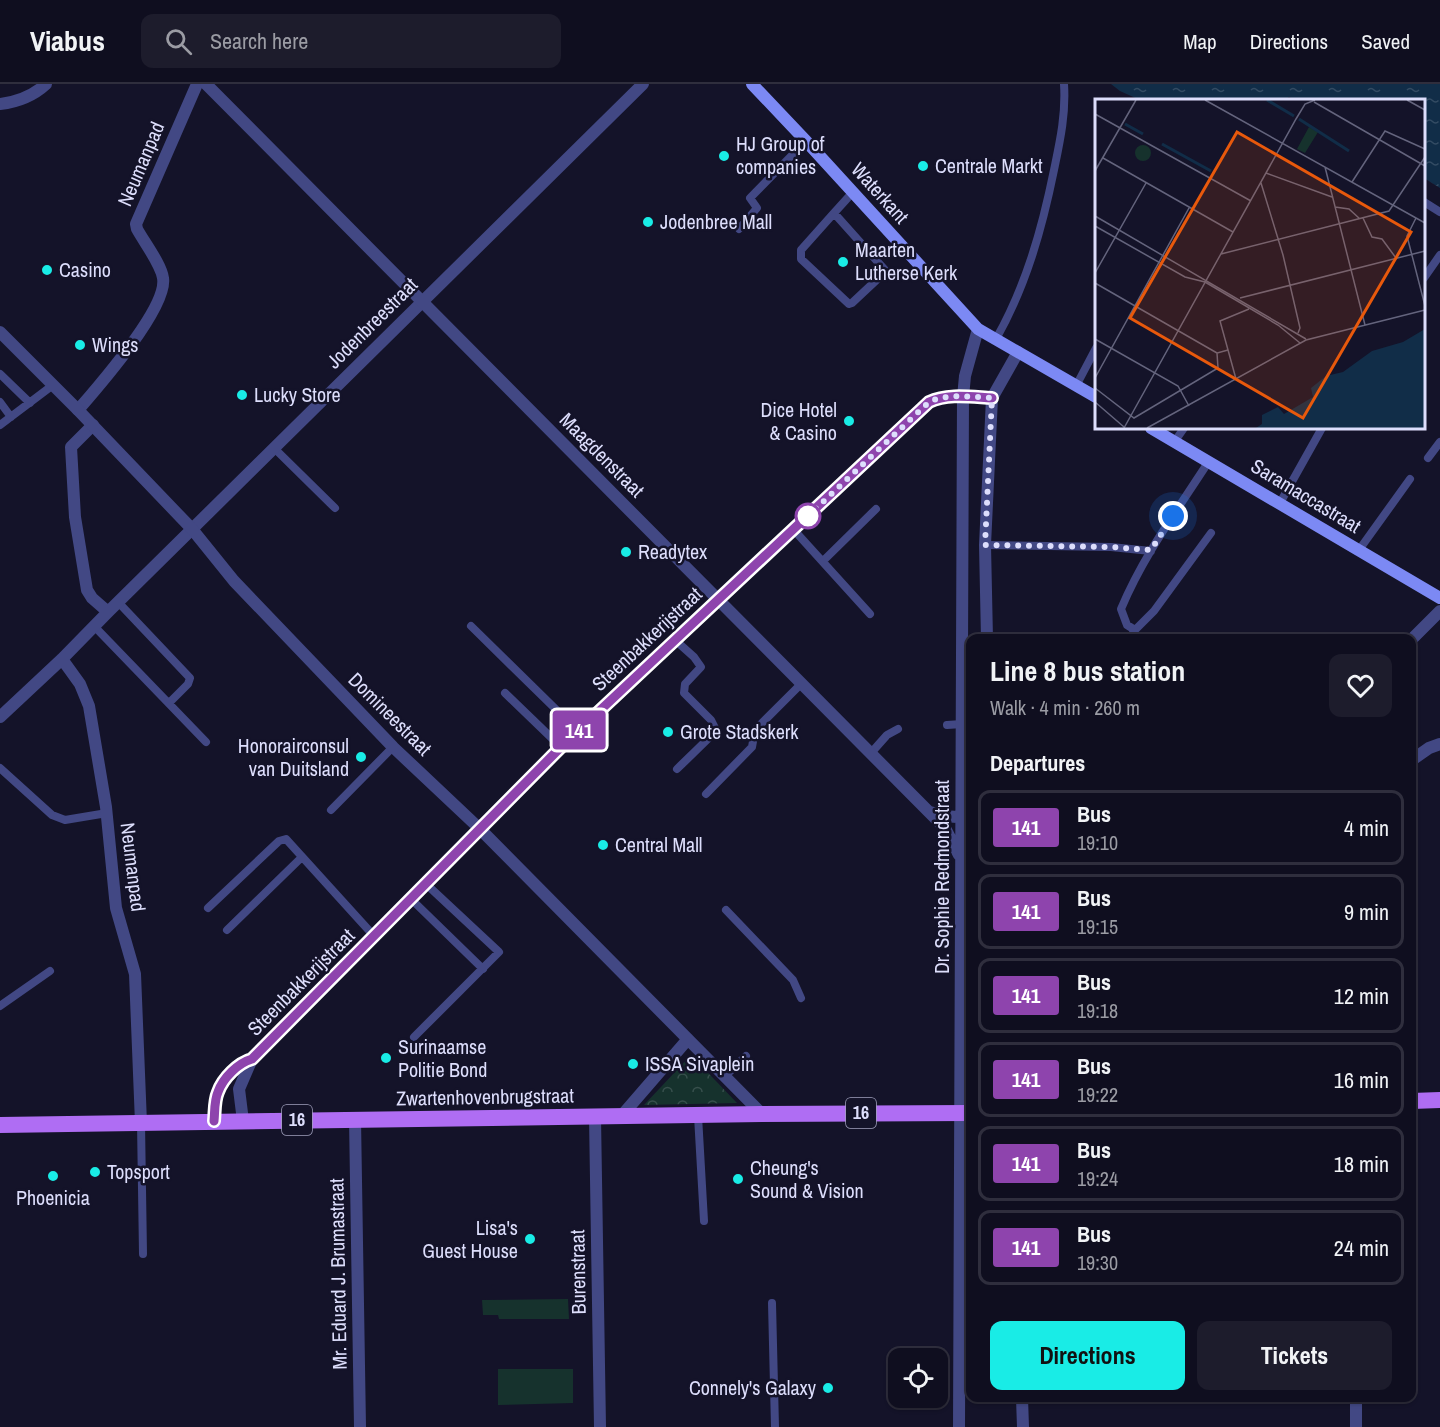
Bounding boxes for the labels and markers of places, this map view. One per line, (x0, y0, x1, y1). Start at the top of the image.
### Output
place label: HJ Group of companies (736, 130, 825, 180)
marker: HJ Group of companies (717, 149, 731, 163)
place label: Centrale Markt (935, 152, 1043, 179)
marker: Centrale Markt (916, 159, 930, 173)
place label: Jodenbree Mall (660, 208, 772, 235)
marker: Jodenbree Mall (641, 215, 655, 229)
place label: Maarten Lutherse Kerk (855, 236, 958, 286)
marker: Maarten Lutherse Kerk (836, 255, 850, 269)
place label: Casino (59, 256, 111, 283)
marker: Casino (40, 263, 54, 277)
place label: Wings (92, 331, 138, 358)
marker: Wings (73, 338, 87, 352)
place label: Lucky Store (254, 381, 341, 408)
marker: Lucky Store (235, 388, 249, 402)
place label: Dice Hotel & Casino (760, 396, 837, 446)
marker: Dice Hotel & Casino (842, 414, 856, 428)
unlabelled marker (795, 503, 821, 529)
place label: Readytex (638, 538, 708, 565)
marker: Readytex (619, 545, 633, 559)
place label: Grote Stadskerk (680, 718, 799, 745)
marker: Grote Stadskerk (661, 725, 675, 739)
place label: Honorairconsul van Duitsland (238, 732, 349, 782)
marker: Honorairconsul van Duitsland (354, 750, 368, 764)
place label: Central Mall (615, 831, 702, 858)
marker: Central Mall (596, 838, 610, 852)
place label: Surinaamse Politie Bond (398, 1033, 487, 1083)
place label: ISSA Sivaplein (645, 1050, 754, 1077)
marker: Surinaamse Politie Bond (379, 1051, 393, 1065)
marker: ISSA Sivaplein (626, 1057, 640, 1071)
place label: Cheung's Sound & Vision (750, 1154, 864, 1204)
place label: Topsport (107, 1158, 170, 1185)
marker: Topsport (88, 1165, 102, 1179)
marker: Phoenicia (46, 1169, 60, 1183)
marker: Cheung's Sound & Vision (731, 1172, 745, 1186)
place label: Phoenicia (16, 1184, 90, 1211)
place label: Lisa's Guest House (422, 1214, 518, 1264)
marker: Lisa's Guest House (523, 1232, 537, 1246)
place label: Connely's Galaxy (689, 1374, 817, 1401)
marker: Connely's Galaxy (821, 1381, 835, 1395)

